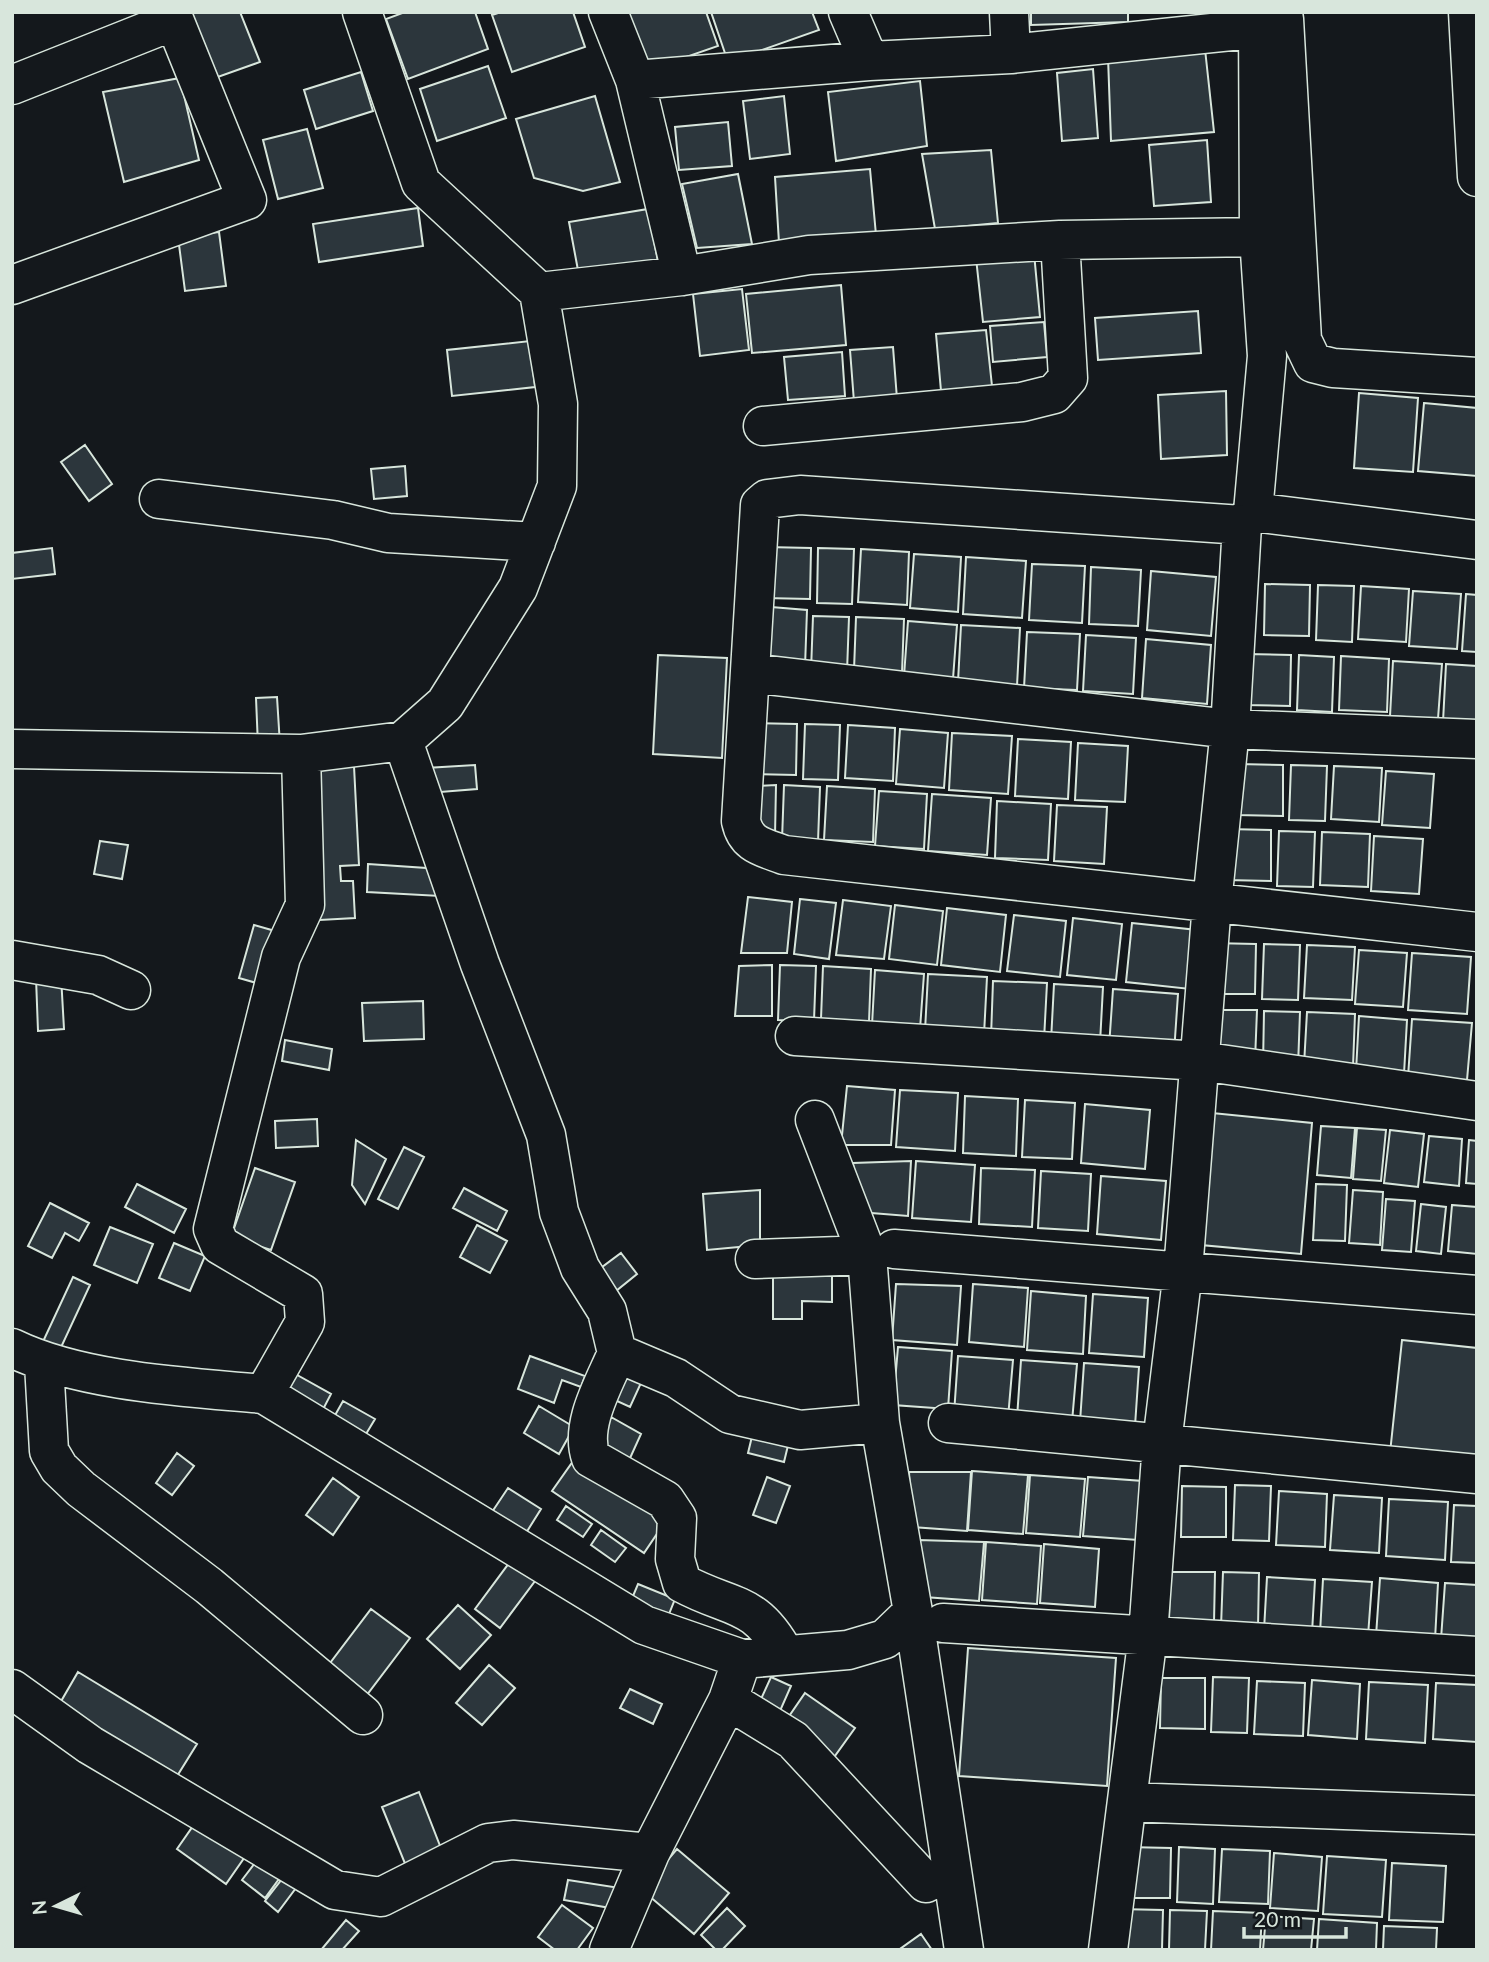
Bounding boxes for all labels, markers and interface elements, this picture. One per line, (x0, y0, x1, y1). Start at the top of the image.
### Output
north arrow (21, 1871, 91, 1941)
scale bar (1244, 1896, 1346, 1940)
text: N (26, 1899, 51, 1916)
text: 20 m (1254, 1906, 1301, 1931)

